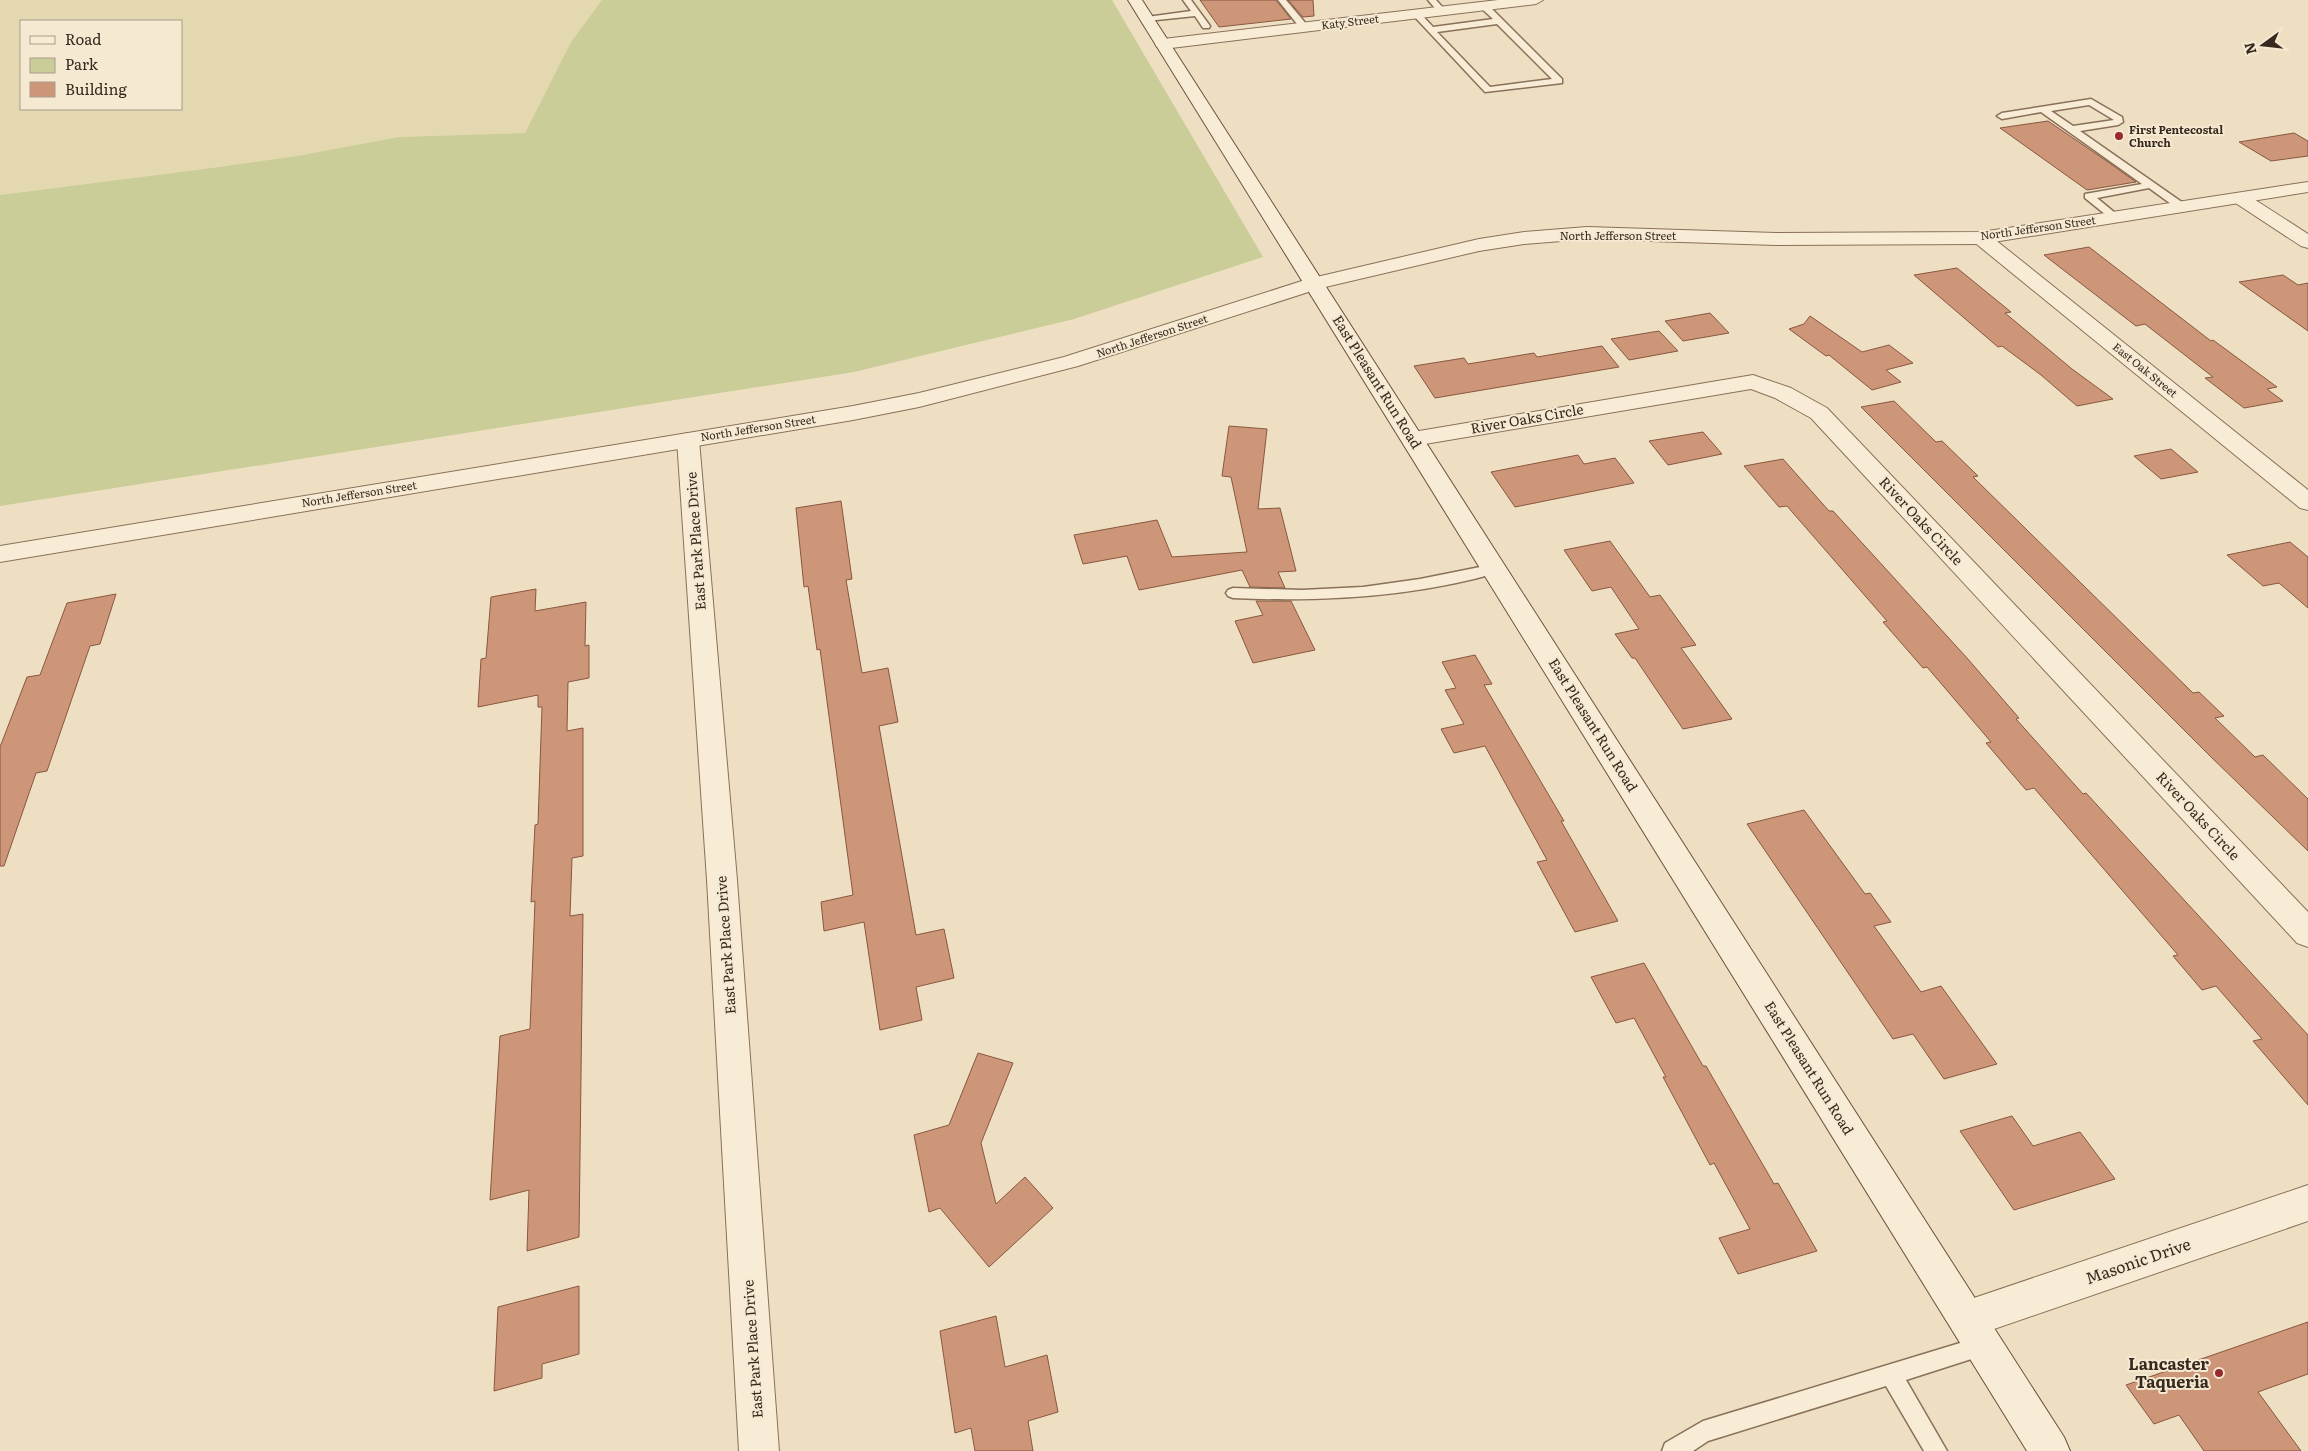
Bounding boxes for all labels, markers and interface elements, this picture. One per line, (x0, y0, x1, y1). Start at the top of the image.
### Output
street label: Katy Street (1320, 9, 1380, 32)
legend (20, 20, 182, 110)
north arrow (2238, 20, 2288, 70)
text: Road (65, 27, 101, 50)
text: N (2238, 40, 2261, 57)
text: Park (65, 52, 99, 75)
text: Building (65, 77, 127, 100)
place label: First Pentecostal Church (2129, 121, 2223, 150)
marker: First Pentecostal Church (2113, 130, 2125, 142)
street label: North Jefferson Street (1979, 211, 2097, 243)
street label: North Jefferson Street (1560, 227, 1677, 243)
street label: North Jefferson Street (1094, 309, 1210, 361)
street label: East Pleasant Run Road (1329, 311, 1427, 452)
street label: East Oak Street (2110, 338, 2182, 401)
street label: River Oaks Circle (1469, 398, 1585, 438)
street label: North Jefferson Street (699, 410, 817, 444)
street label: East Park Place Drive (680, 471, 710, 611)
street label: River Oaks Circle (1875, 472, 1968, 569)
street label: North Jefferson Street (300, 476, 418, 510)
street label: East Pleasant Run Road (1545, 654, 1643, 795)
street label: River Oaks Circle (2152, 767, 2245, 864)
street label: East Park Place Drive (710, 875, 740, 1015)
street label: East Pleasant Run Road (1761, 997, 1859, 1138)
street label: Masonic Drive (2082, 1231, 2193, 1289)
street label: East Park Place Drive (737, 1279, 767, 1419)
place label: Lancaster Taqueria (2128, 1351, 2210, 1393)
marker: Lancaster Taqueria (2213, 1367, 2225, 1379)

